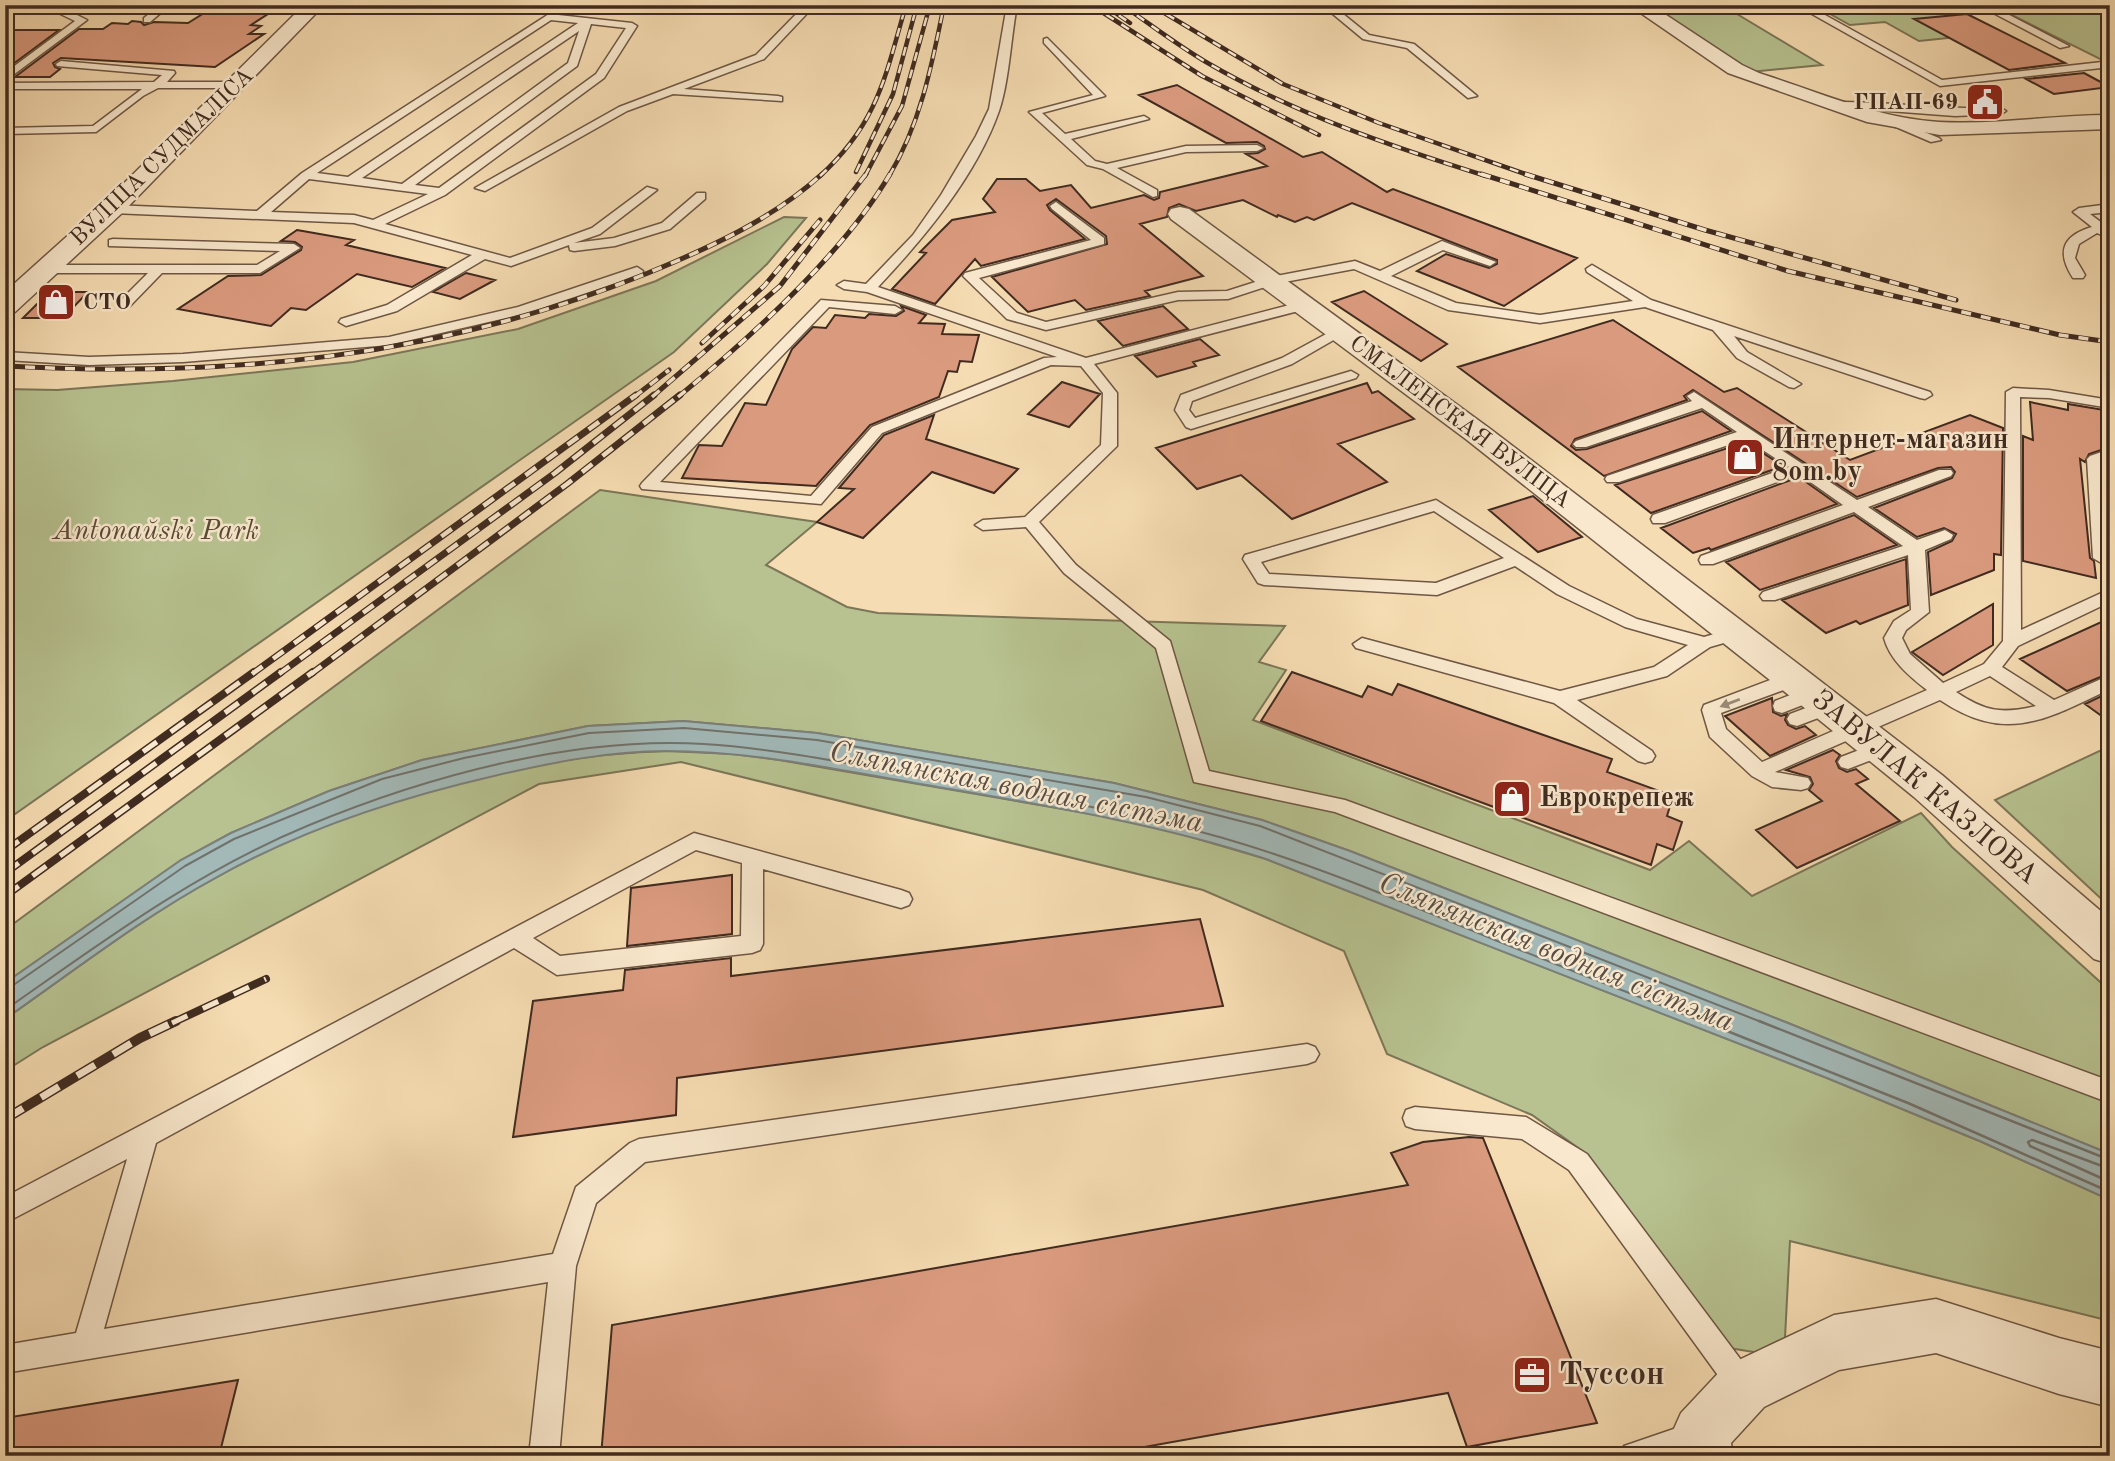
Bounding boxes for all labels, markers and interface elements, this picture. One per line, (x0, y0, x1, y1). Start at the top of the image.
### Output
street label: ВУЛІЦА СУДМАЛІСА (66, 64, 258, 250)
public building icon: ГПАП-69 (1964, 81, 2006, 123)
place label: ГПАП-69 (1853, 91, 1958, 114)
shop icon: СТО (35, 281, 77, 323)
place label: СТО (83, 291, 131, 314)
street label: СМАЛЕНСКАЯ ВУЛІЦА (1345, 331, 1575, 513)
place label: Интернет-магазин 8om.by (1772, 427, 2009, 487)
shop icon: Интернет-магазин 8om.by (1724, 436, 1766, 478)
park label: Antonaŭski Park (51, 518, 259, 546)
street label: ЗАВУЛАК КАЗЛОВА (1806, 686, 2042, 890)
one-way arrow (1719, 697, 1740, 708)
water label: Сляпянская водная сістэма (827, 737, 1205, 839)
shop icon: Еврокрепеж (1491, 778, 1533, 820)
place label: Еврокрепеж (1539, 785, 1694, 813)
water label: Сляпянская водная сістэма (1374, 868, 1738, 1038)
office icon: Туссон (1511, 1354, 1553, 1396)
place label: Туссон (1559, 1359, 1665, 1392)

